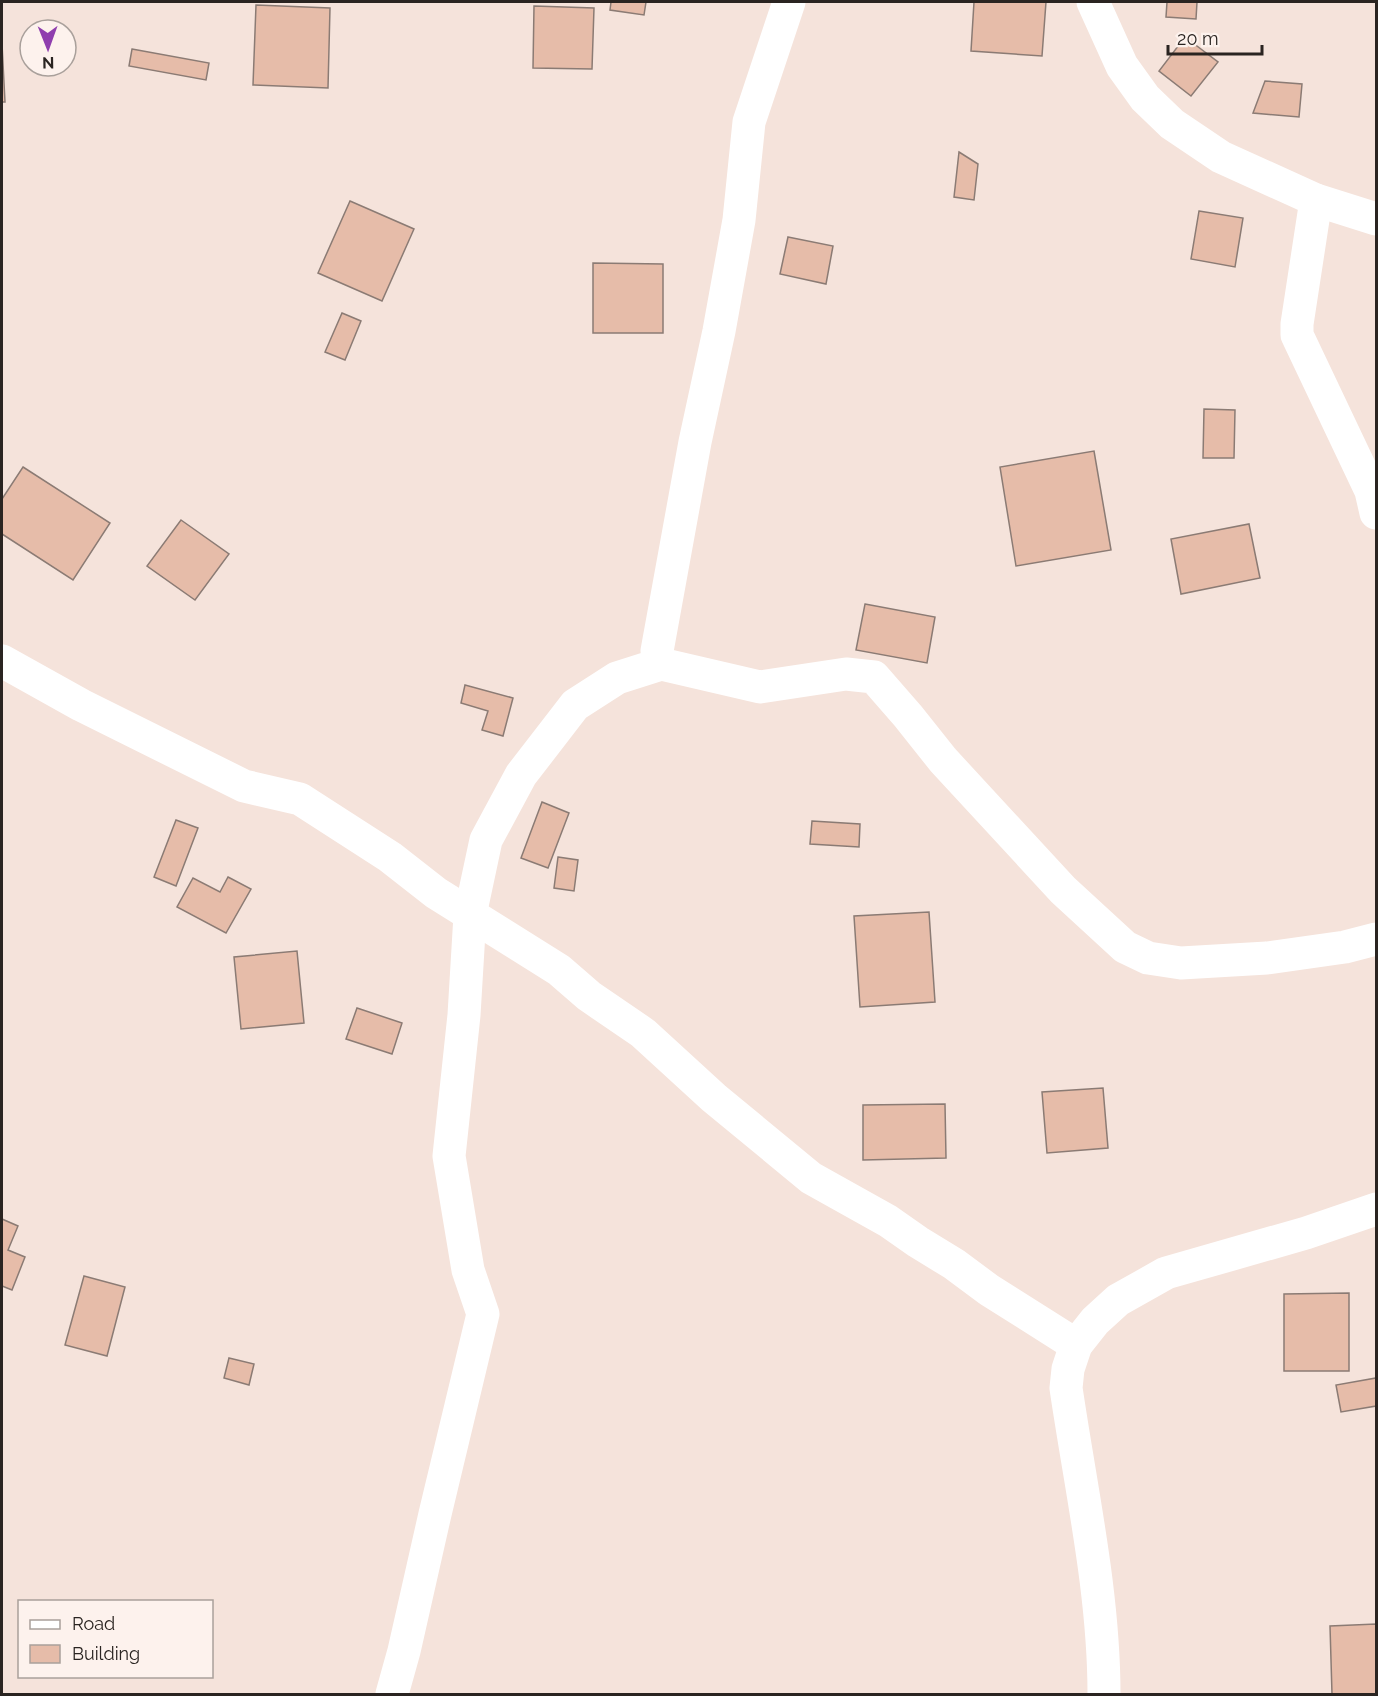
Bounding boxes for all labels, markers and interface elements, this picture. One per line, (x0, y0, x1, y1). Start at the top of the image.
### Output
north arrow (18, 18, 78, 78)
scale bar (1168, 18, 1262, 56)
text: 20 m (1177, 28, 1219, 49)
text: N (42, 53, 55, 72)
legend (18, 1600, 213, 1678)
text: Road (72, 1613, 115, 1634)
text: Building (72, 1643, 140, 1664)

